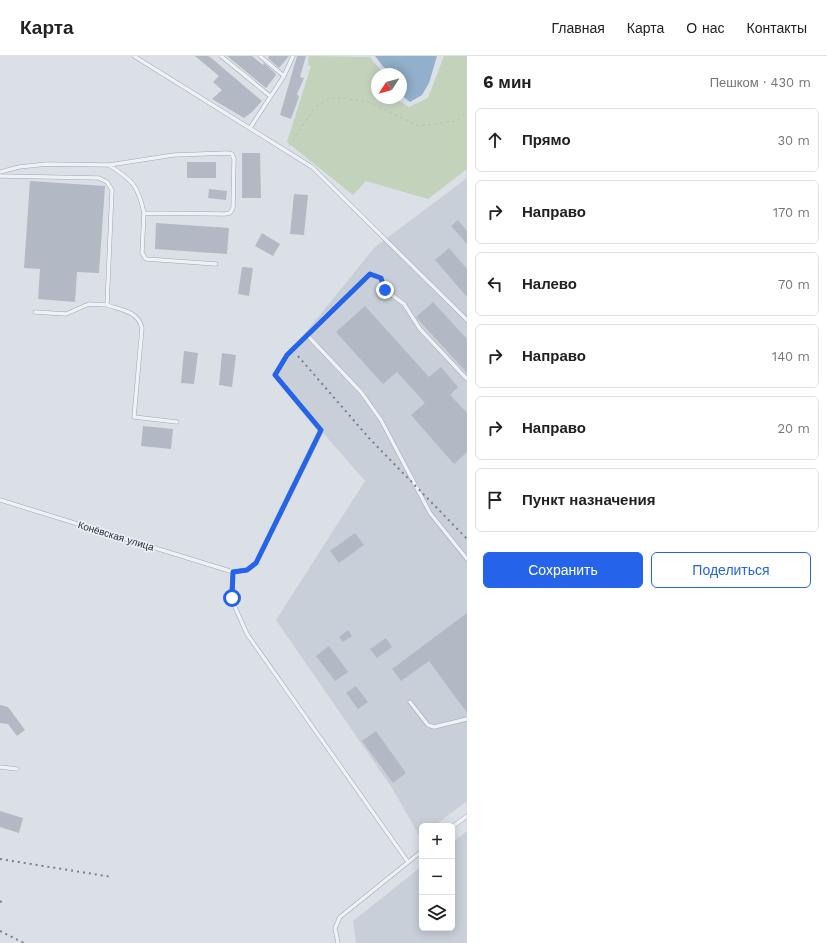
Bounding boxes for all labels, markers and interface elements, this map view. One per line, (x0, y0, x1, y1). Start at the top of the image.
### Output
text: Карта (20, 16, 74, 39)
text: Главная (552, 20, 605, 36)
text: Карта (627, 20, 664, 36)
text: О нас (686, 20, 725, 36)
text: Контакты (747, 20, 807, 36)
north arrow (371, 68, 407, 104)
text: 6 мин (483, 72, 532, 92)
text: Пешком · 430 m (710, 75, 811, 90)
icon: ahead (484, 129, 506, 151)
text: Прямо (522, 131, 571, 149)
text: 30 m (778, 133, 810, 148)
icon: right (484, 201, 506, 223)
text: Направо (522, 203, 586, 221)
text: 170 m (773, 205, 810, 220)
icon: left (484, 273, 506, 295)
text: Налево (522, 275, 577, 293)
text: 70 m (778, 277, 810, 292)
route end (376, 281, 394, 299)
icon: right (484, 345, 506, 367)
text: Направо (522, 347, 586, 365)
text: 140 m (772, 349, 810, 364)
icon: right (484, 417, 506, 439)
text: Направо (522, 419, 586, 437)
text: 20 m (778, 421, 810, 436)
icon: arrive (484, 489, 506, 511)
text: Пункт назначения (522, 491, 655, 509)
street label: Конёвская улица (77, 519, 156, 553)
button: Сохранить (483, 552, 643, 588)
button: Поделиться (651, 552, 811, 588)
route start (223, 589, 241, 607)
map controls (419, 823, 455, 931)
button: + (419, 823, 455, 859)
button: − (419, 859, 455, 895)
button: layers (419, 895, 455, 931)

